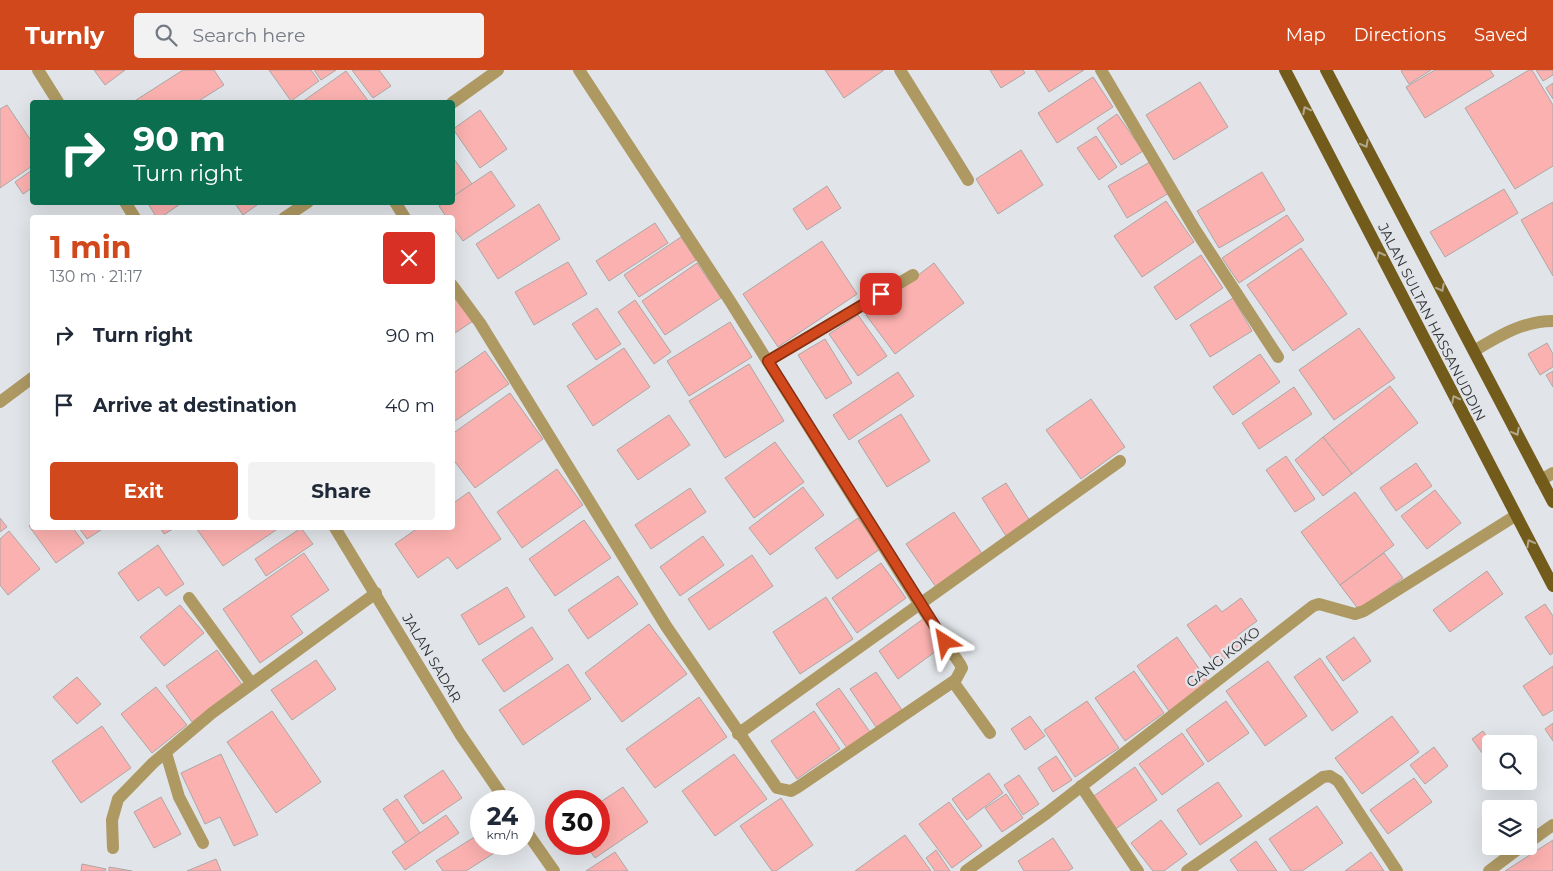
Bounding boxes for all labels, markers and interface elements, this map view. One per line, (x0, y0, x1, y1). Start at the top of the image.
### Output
search box (134, 13, 484, 58)
text: Turnly (25, 21, 104, 50)
icon: search (152, 21, 180, 49)
text: Search here (192, 24, 305, 47)
text: Map (1286, 24, 1326, 46)
text: Directions (1354, 24, 1446, 46)
text: Saved (1474, 24, 1528, 46)
one-way arrow (1302, 106, 1312, 115)
text: 90 m (133, 117, 226, 160)
icon: right (50, 120, 115, 185)
one-way arrow (1359, 139, 1369, 148)
text: Turn right (133, 160, 243, 187)
street label: JALAN SULTAN HASSANUDDIN (1374, 219, 1490, 424)
text: 1 min (50, 229, 131, 266)
button: close (383, 232, 435, 284)
one-way arrow (1376, 251, 1386, 260)
text: 130 m · 21:17 (50, 267, 142, 286)
pin (860, 273, 902, 315)
icon: arrive (867, 280, 895, 308)
one-way arrow (1435, 283, 1445, 292)
icon: right (50, 321, 78, 349)
text: Turn right (93, 324, 193, 347)
text: 90 m (386, 324, 435, 347)
icon: arrive (50, 391, 78, 419)
text: Arrive at destination (93, 394, 297, 417)
text: 40 m (385, 394, 435, 417)
one-way arrow (1451, 395, 1461, 404)
one-way arrow (1510, 427, 1520, 436)
button: Exit (50, 462, 238, 520)
button: Share (248, 462, 435, 520)
one-way arrow (1526, 540, 1536, 549)
street label: JALAN SADAR (398, 609, 466, 706)
position arrow (918, 615, 970, 667)
street label: GANG KOKO (1182, 622, 1264, 691)
map controls (1482, 735, 1537, 855)
button: search (1482, 735, 1537, 790)
speed limit sign: 30 (545, 790, 610, 855)
button: layers (1482, 800, 1537, 855)
text: 24 (487, 801, 518, 831)
text: km/h (486, 827, 519, 842)

